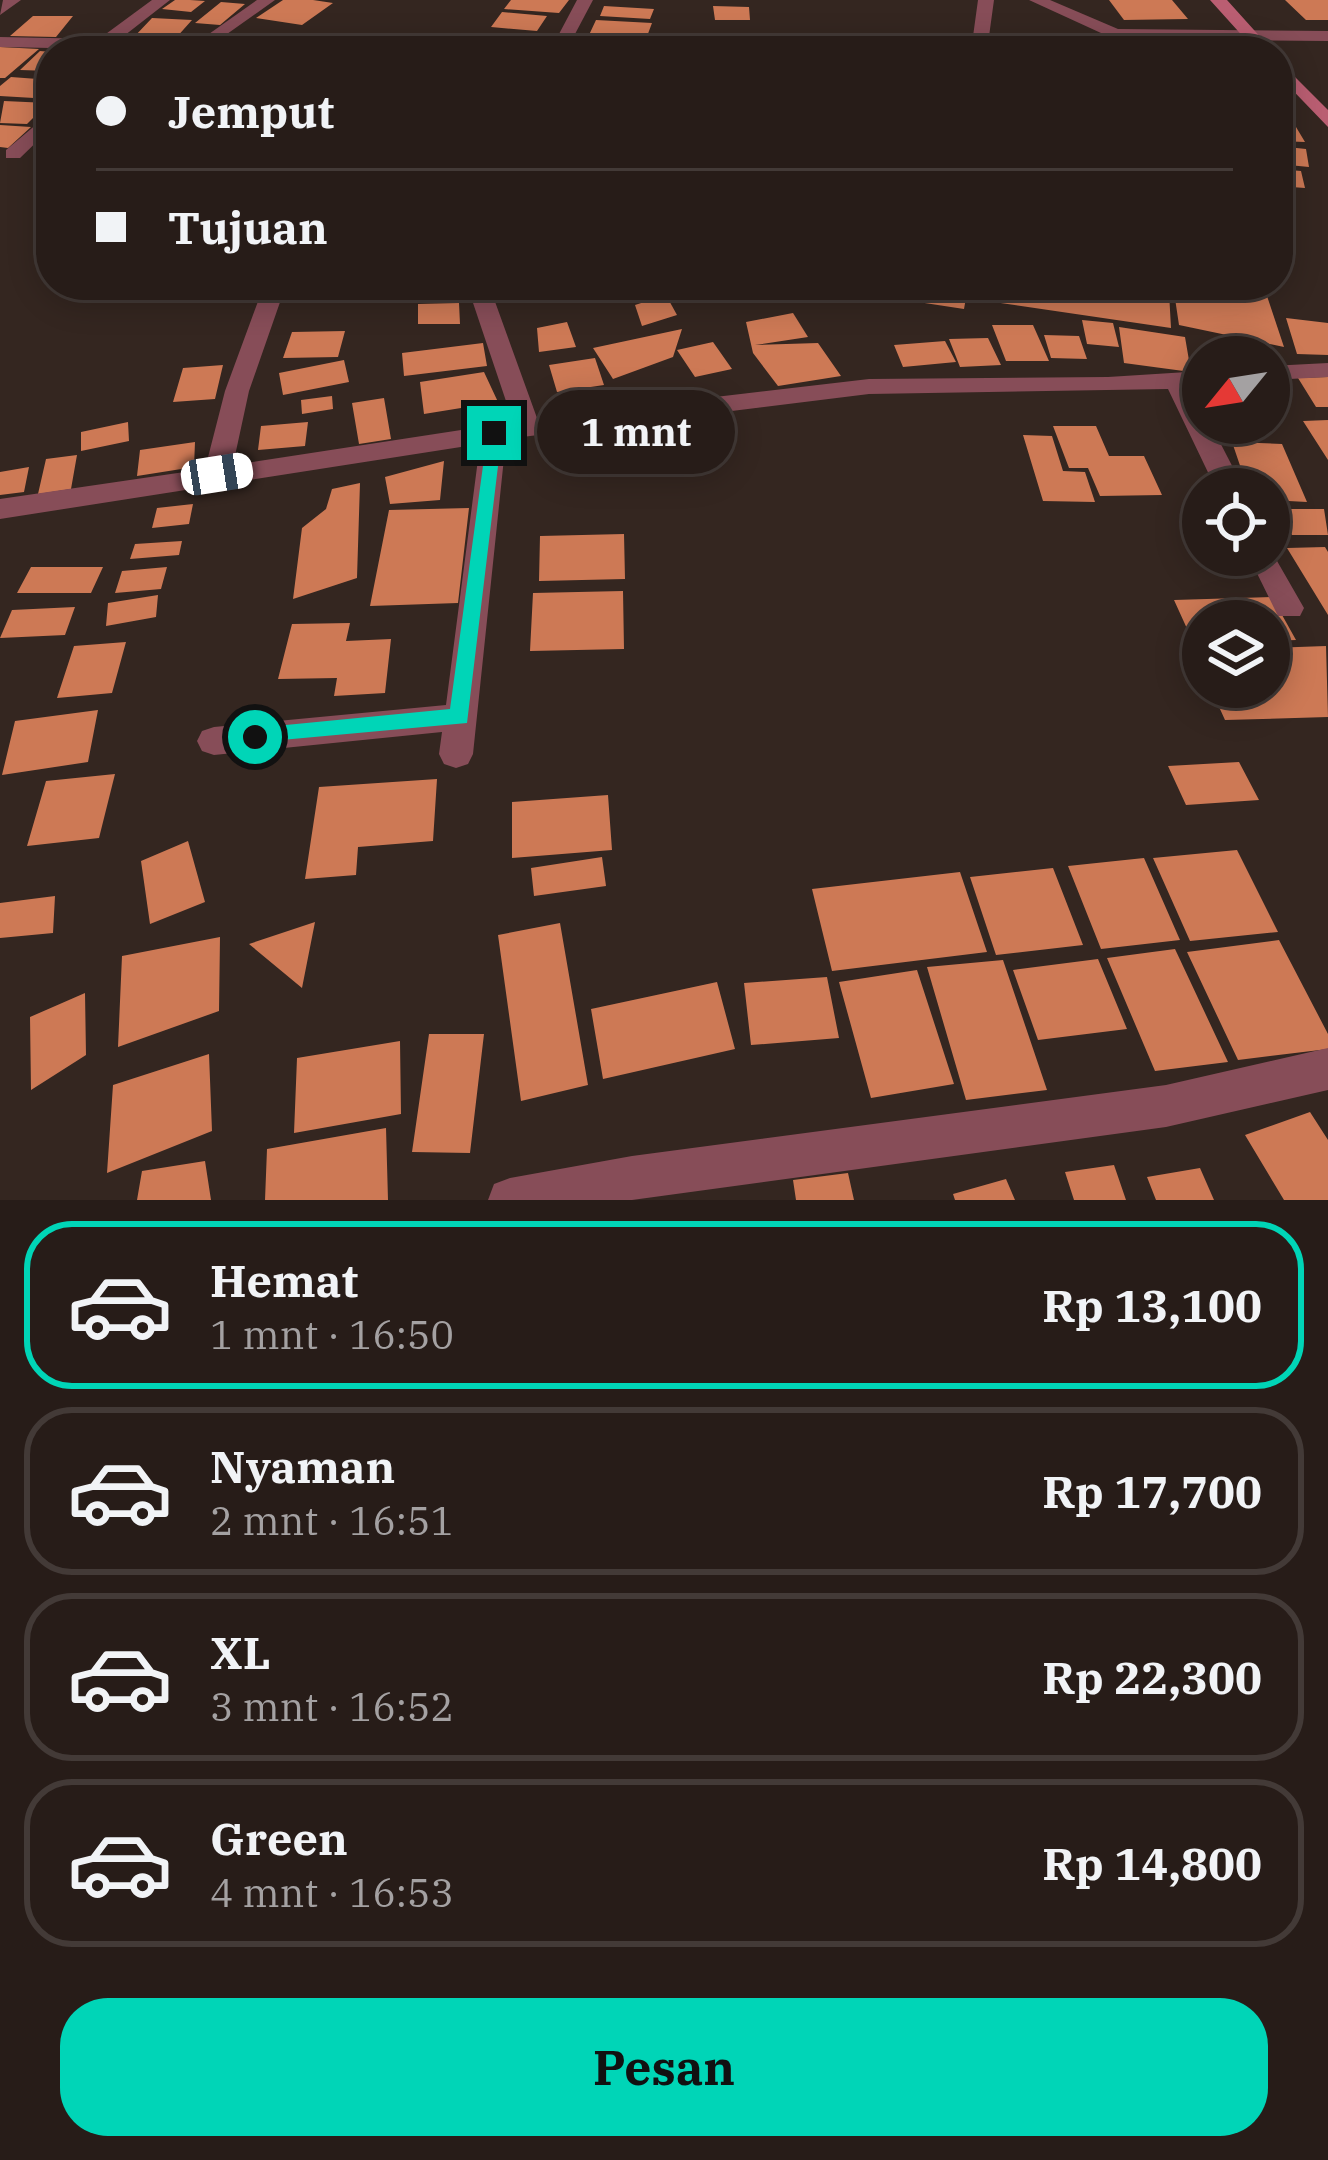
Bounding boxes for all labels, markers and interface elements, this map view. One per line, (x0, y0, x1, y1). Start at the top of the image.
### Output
text: Jemput (168, 82, 334, 140)
text: Tujuan (168, 198, 328, 256)
north arrow (1182, 336, 1290, 444)
map controls (1182, 336, 1290, 708)
callout: 1 mnt (536, 391, 734, 475)
route end (467, 406, 521, 460)
text: 1 mnt (581, 406, 691, 457)
car (179, 451, 255, 497)
button: locate (1182, 468, 1290, 576)
button: layers (1182, 600, 1290, 708)
route start (228, 710, 282, 764)
icon: car (66, 1251, 174, 1359)
text: Hemat (210, 1251, 358, 1309)
text: Rp 13,100 (1042, 1276, 1262, 1334)
text: 1 mnt · 16:50 (210, 1309, 454, 1360)
icon: car (66, 1437, 174, 1545)
text: Nyaman (210, 1437, 395, 1495)
text: Rp 17,700 (1042, 1462, 1262, 1520)
text: 2 mnt · 16:51 (210, 1495, 454, 1546)
icon: car (66, 1623, 174, 1731)
text: XL (210, 1623, 271, 1681)
text: Rp 22,300 (1042, 1648, 1262, 1706)
text: 3 mnt · 16:52 (210, 1681, 454, 1732)
icon: car (66, 1809, 174, 1917)
text: Green (210, 1809, 348, 1867)
text: Rp 14,800 (1042, 1834, 1262, 1892)
text: 4 mnt · 16:53 (210, 1867, 454, 1918)
button: Pesan (60, 1998, 1268, 2136)

